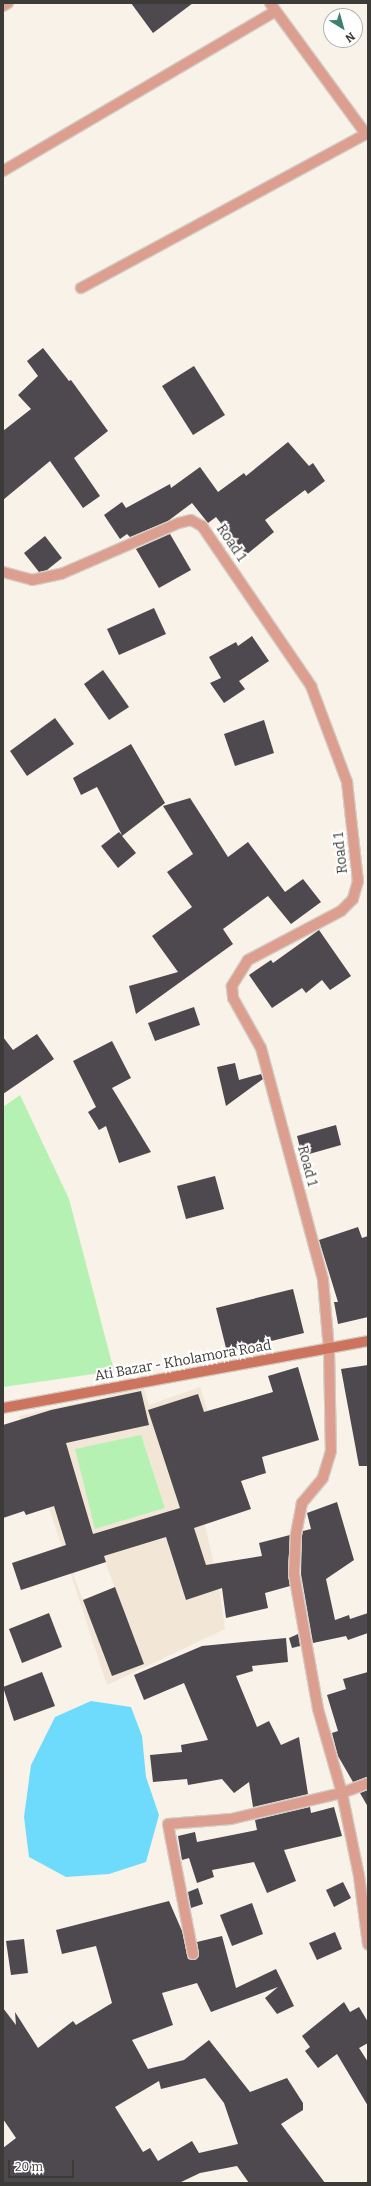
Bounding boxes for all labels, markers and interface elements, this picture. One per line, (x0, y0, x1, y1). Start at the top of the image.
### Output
north arrow (323, 8, 363, 48)
text: N (343, 29, 357, 45)
street label: Road 1 (212, 521, 250, 565)
street label: Road 1 (330, 832, 352, 874)
street label: Road 1 (294, 1144, 320, 1188)
street label: Ati Bazar - Kholamora Road (93, 1337, 273, 1385)
scale bar (10, 2152, 76, 2178)
text: 20 m (15, 2160, 43, 2174)

